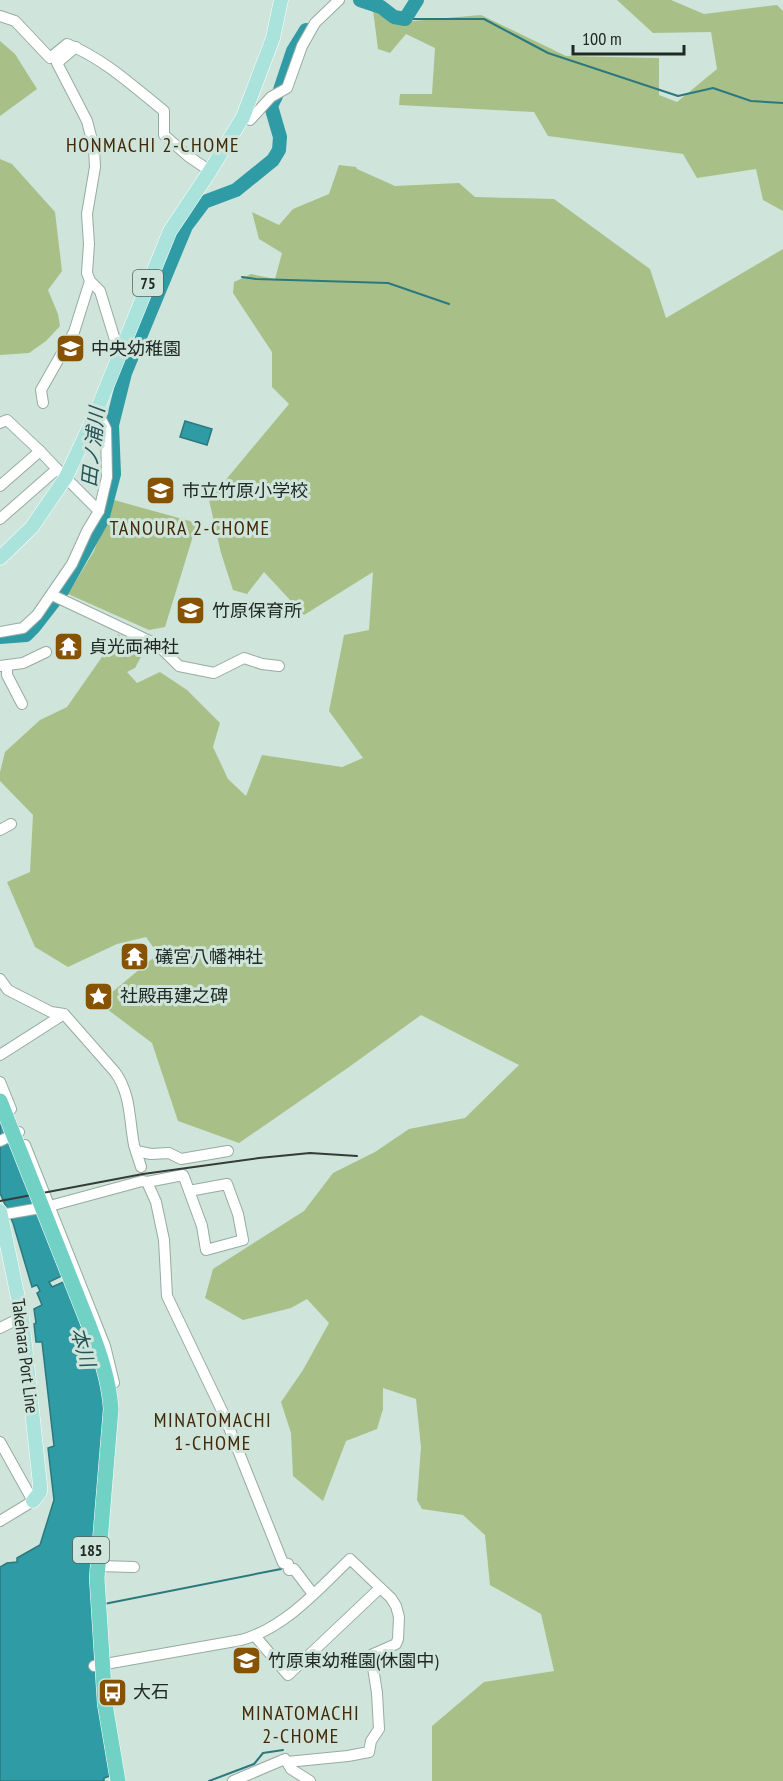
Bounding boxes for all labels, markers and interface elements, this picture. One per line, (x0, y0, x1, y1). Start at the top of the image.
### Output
scale bar (573, 18, 684, 56)
text: 100 m (582, 27, 622, 50)
district label: HONMACHI 2-CHOME (66, 132, 240, 158)
road number: 75 (133, 270, 163, 296)
school or university icon: 中央幼稚園 (54, 333, 86, 365)
place label: 中央幼稚園 (91, 337, 181, 360)
water label: 田ノ浦川 (76, 404, 110, 488)
school or university icon: 市立竹原小学校 (145, 475, 177, 507)
place label: 市立竹原小学校 (182, 479, 308, 502)
district label: TANOURA 2-CHOME (109, 515, 271, 541)
school or university icon: 竹原保育所 (175, 595, 207, 627)
place label: 竹原保育所 (212, 599, 302, 622)
temple icon: 貞光両神社 (52, 631, 84, 663)
place label: 貞光両神社 (89, 635, 179, 658)
temple icon: 礒宮八幡神社 (118, 941, 150, 973)
place label: 礒宮八幡神社 (155, 945, 263, 968)
place icon: 社殿再建之碑 (83, 980, 115, 1012)
place label: 社殿再建之碑 (120, 984, 228, 1007)
street label: Takehara Port Line (7, 1297, 44, 1415)
water label: 本川 (65, 1324, 102, 1372)
district label: MINATOMACHI 1-CHOME (154, 1407, 272, 1456)
road number: 185 (73, 1537, 109, 1563)
school or university icon: 竹原東幼稚園(休園中) (231, 1645, 263, 1677)
place label: 竹原東幼稚園(休園中) (268, 1649, 439, 1672)
bus stop icon: 大石 (96, 1676, 128, 1708)
place label: 大石 (133, 1680, 169, 1703)
district label: MINATOMACHI 2-CHOME (242, 1700, 360, 1749)

